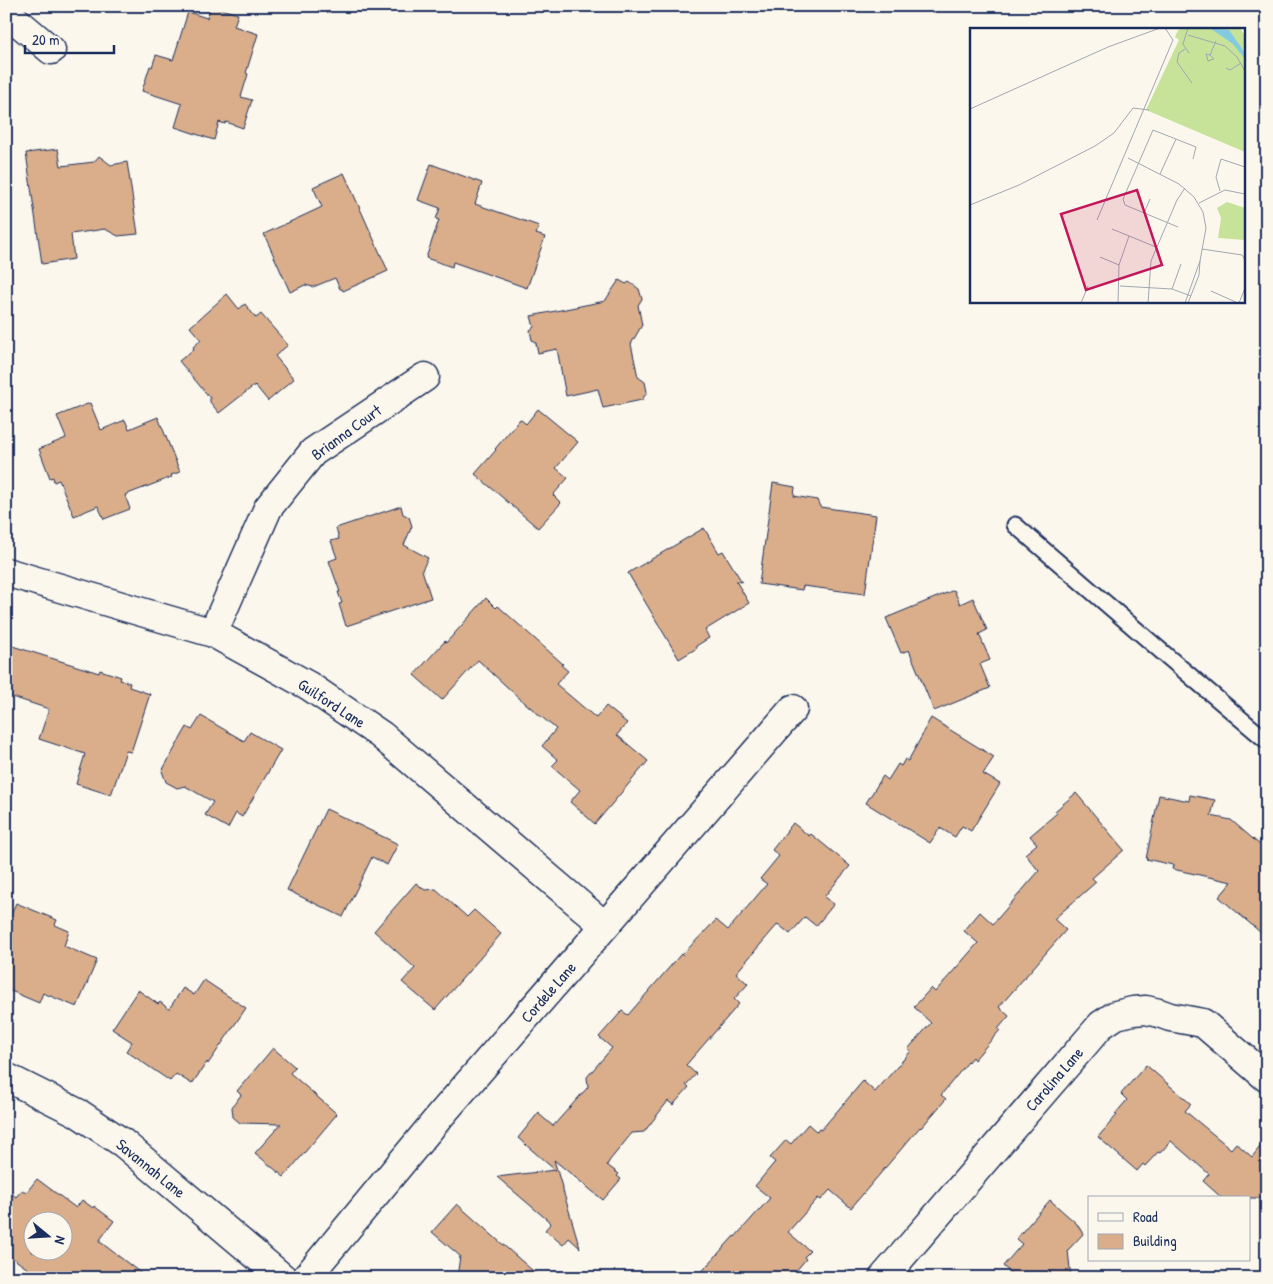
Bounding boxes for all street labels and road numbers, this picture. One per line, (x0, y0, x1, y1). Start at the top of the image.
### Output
street label: Brianna Court (306, 399, 386, 465)
street label: Guilford Lane (294, 673, 370, 733)
street label: Cordele Lane (515, 956, 581, 1027)
street label: Carolina Lane (1020, 1042, 1088, 1116)
street label: Savannah Lane (112, 1133, 191, 1203)

